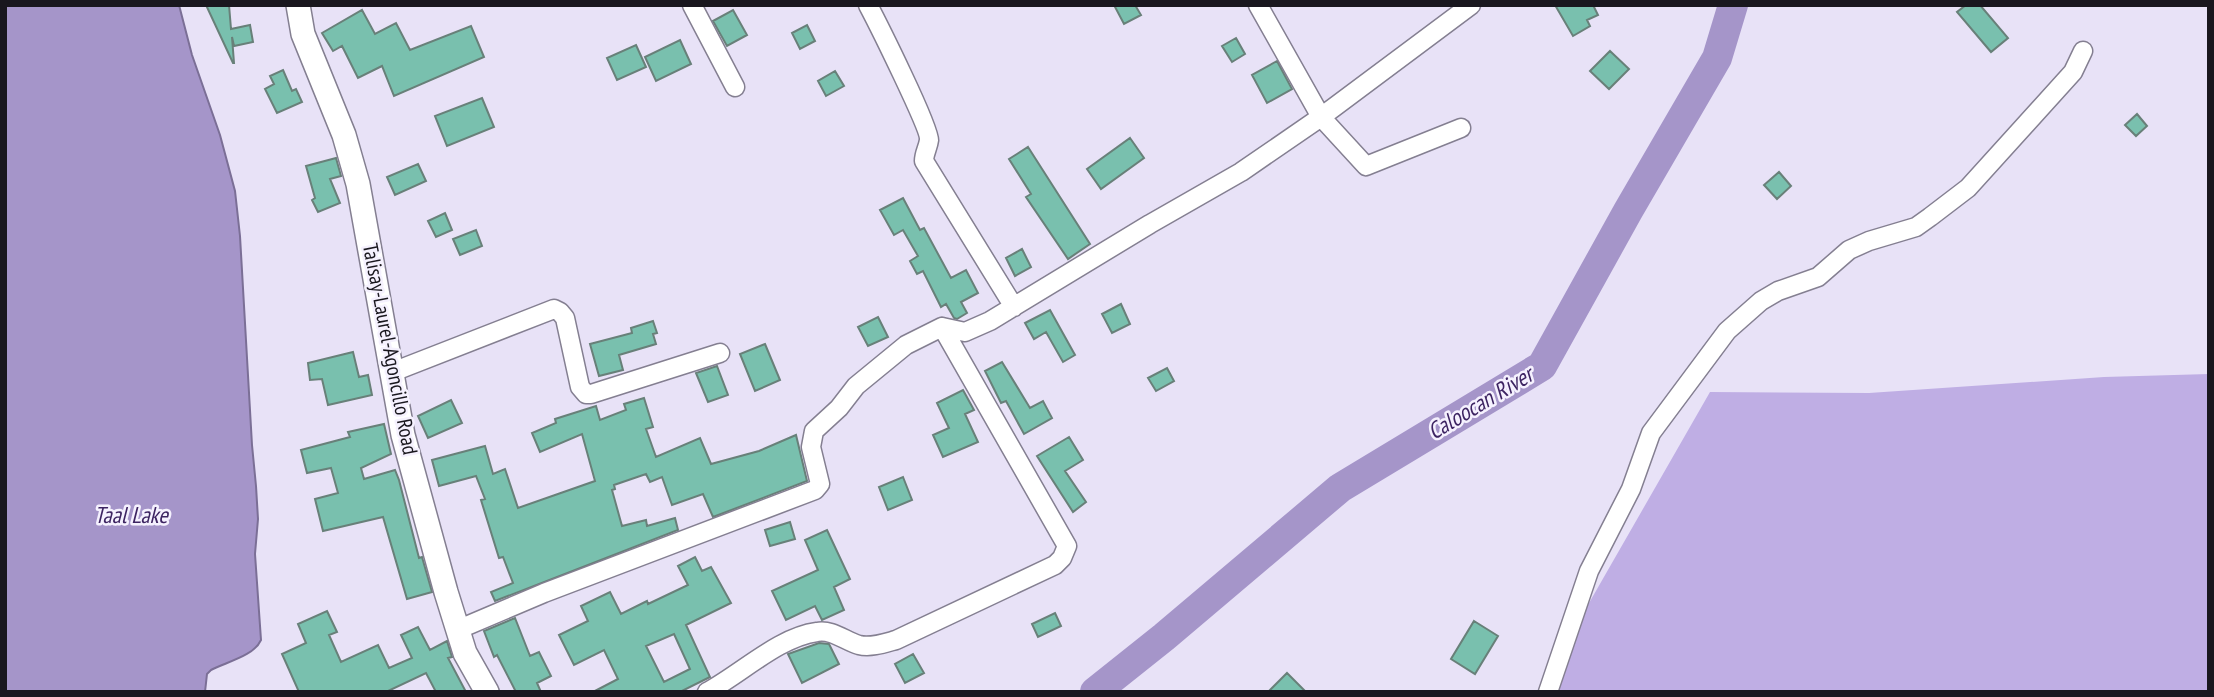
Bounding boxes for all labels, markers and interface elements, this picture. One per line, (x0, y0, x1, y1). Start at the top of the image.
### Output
street label: Talisay-Laurel-Agoncillo Road (357, 241, 424, 457)
water label: Caloocan River (1422, 358, 1541, 445)
water label: Taal Lake (94, 500, 169, 529)

